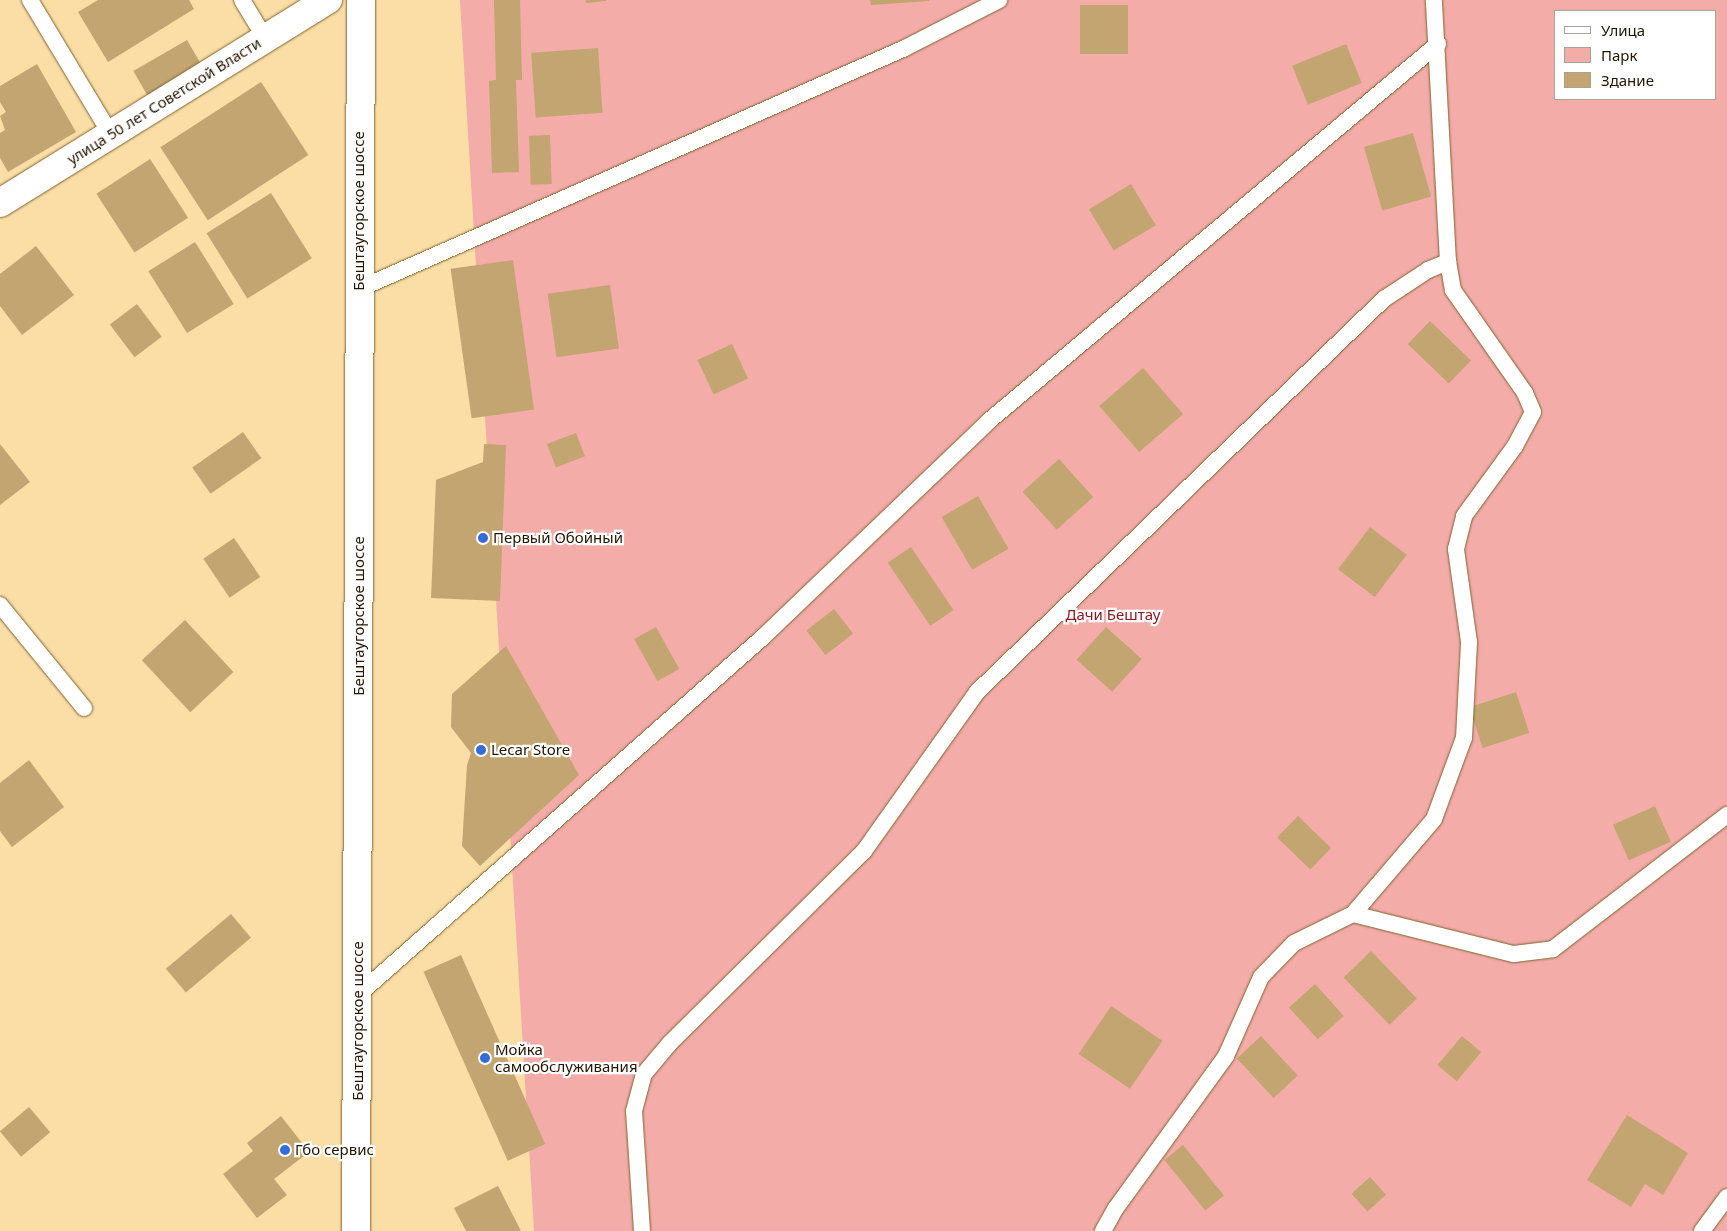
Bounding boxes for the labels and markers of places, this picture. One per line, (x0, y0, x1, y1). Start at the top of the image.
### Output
place label: Первый Обойный (493, 529, 623, 547)
marker: Первый Обойный (477, 532, 489, 544)
place label: Lecar Store (491, 741, 570, 759)
marker: Lecar Store (475, 744, 487, 756)
place label: Мойка самообслуживания (495, 1040, 638, 1075)
marker: Мойка самообслуживания (479, 1052, 491, 1064)
place label: Гбо cервис (295, 1141, 374, 1159)
marker: Гбо cервис (279, 1144, 291, 1156)

